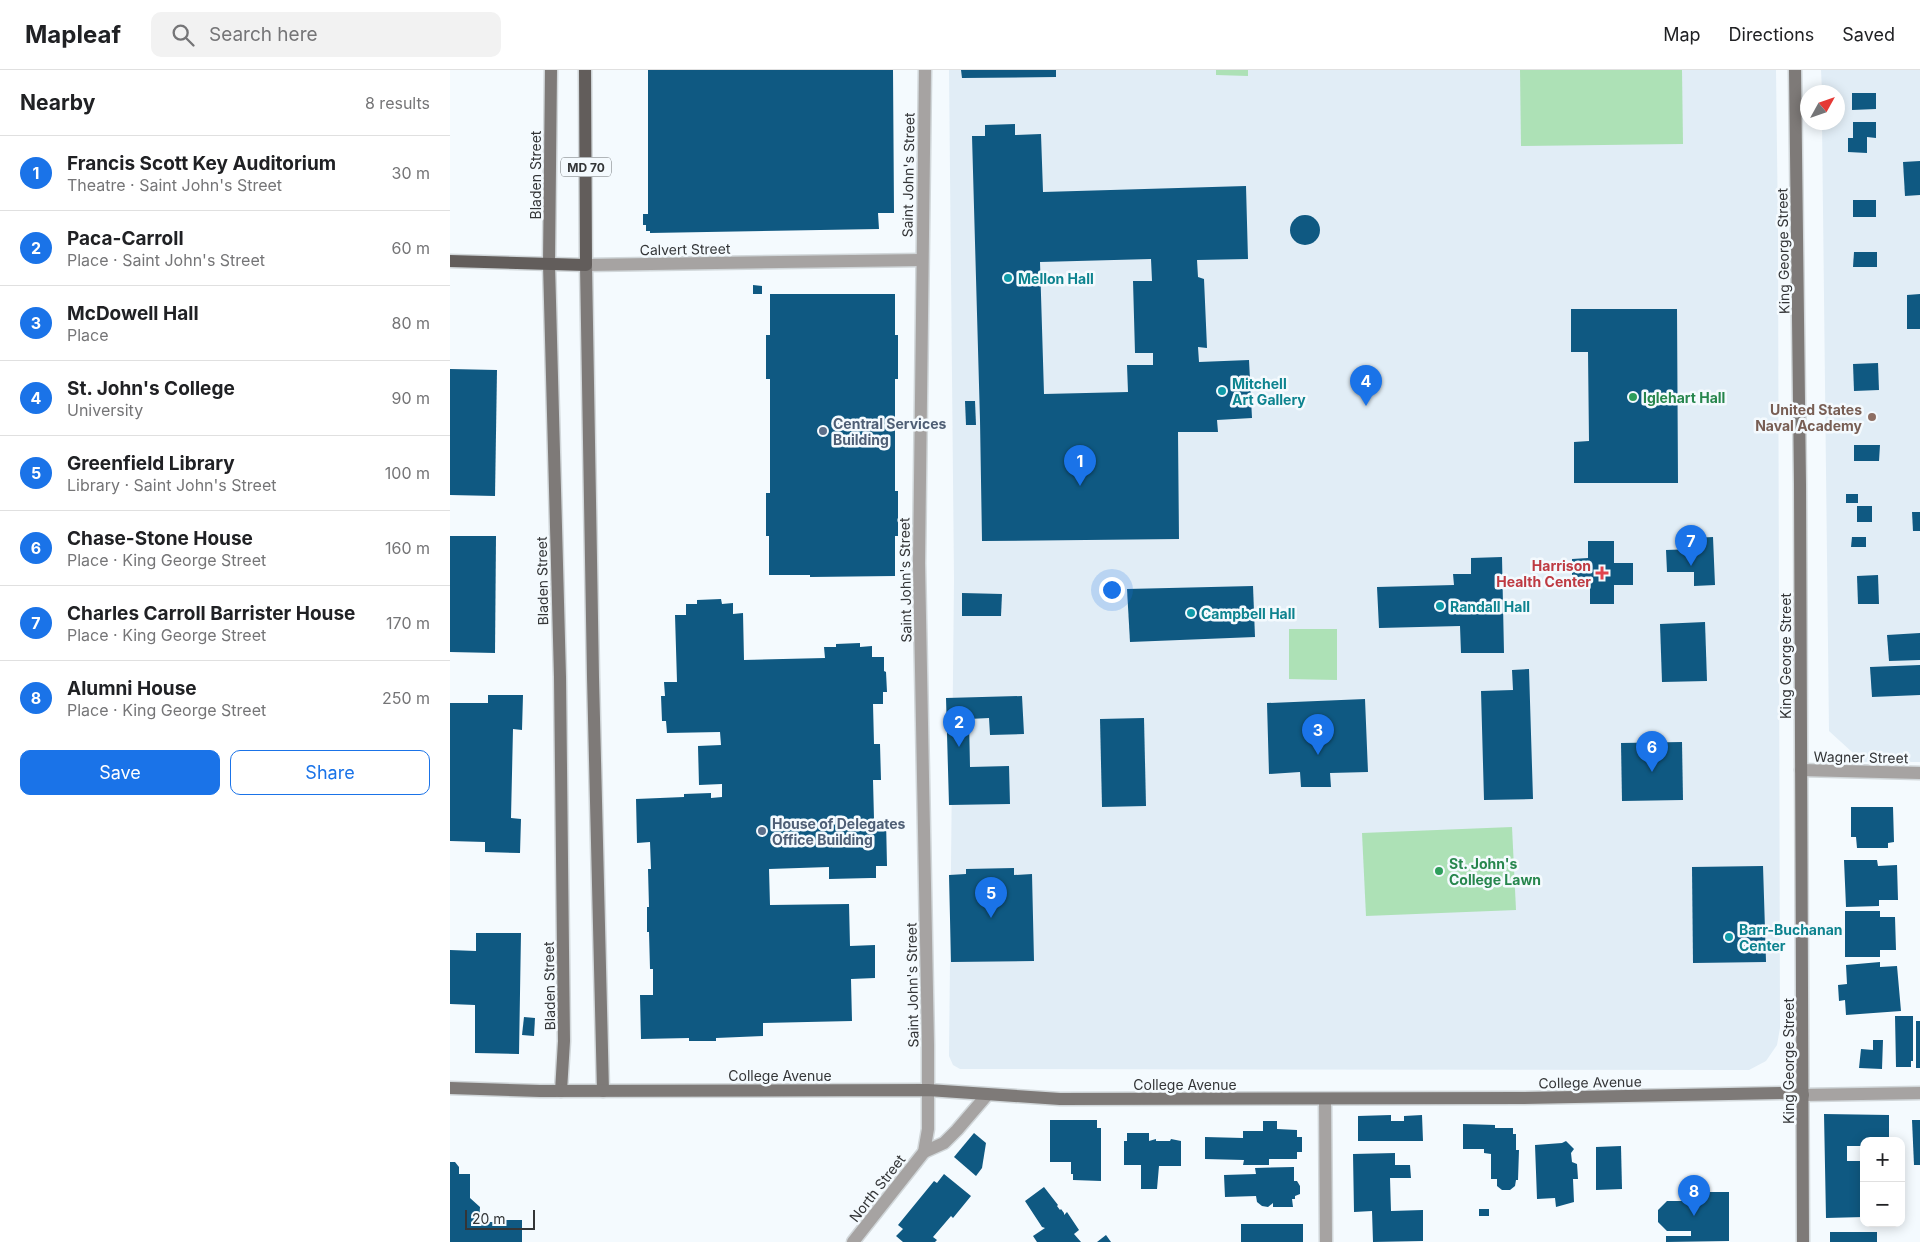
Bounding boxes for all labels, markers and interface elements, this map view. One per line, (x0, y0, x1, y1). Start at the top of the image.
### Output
search box (151, 12, 501, 57)
text: Mapleaf (25, 20, 121, 49)
icon: search (169, 21, 197, 49)
text: Search here (209, 23, 318, 46)
text: Map (1663, 24, 1701, 45)
text: Directions (1729, 24, 1814, 45)
text: Saved (1842, 24, 1895, 45)
north arrow (1800, 85, 1845, 130)
text: Nearby (20, 90, 95, 115)
text: 8 results (365, 93, 430, 113)
street label: Saint John's Street (898, 112, 918, 238)
street label: Bladen Street (527, 130, 544, 219)
text: Francis Scott Key Auditorium (67, 152, 336, 175)
road number: MD 70 (561, 158, 611, 176)
text: 1 (33, 163, 39, 183)
text: 30 m (392, 163, 430, 183)
text: Theatre · Saint John's Street (67, 175, 282, 195)
street label: King George Street (1773, 187, 1793, 314)
text: Paca-Carroll (67, 227, 184, 250)
text: 2 (31, 238, 41, 258)
text: 60 m (391, 238, 430, 258)
street label: Calvert Street (639, 240, 731, 258)
text: Place · Saint John's Street (67, 250, 265, 270)
place label: Mellon Hall (1018, 270, 1094, 287)
marker: Mellon Hall (1002, 272, 1014, 284)
text: McDowell Hall (67, 302, 199, 325)
text: 3 (31, 313, 41, 333)
text: 80 m (391, 313, 430, 333)
text: Place (67, 325, 109, 345)
pin: 4 (1350, 365, 1382, 406)
place label: Mitchell Art Gallery (1232, 375, 1306, 408)
text: St. John's College (67, 377, 235, 400)
marker: Mitchell Art Gallery (1216, 385, 1228, 397)
text: 4 (31, 388, 41, 408)
text: 90 m (391, 388, 430, 408)
place label: Iglehart Hall (1643, 389, 1725, 406)
marker: Iglehart Hall (1627, 391, 1639, 403)
text: University (67, 400, 143, 420)
place label: United States Naval Academy (1755, 401, 1863, 434)
marker: United States Naval Academy (1866, 411, 1878, 423)
place label: Central Services Building (833, 415, 946, 448)
marker: Central Services Building (817, 425, 829, 437)
pin: 1 (1064, 445, 1096, 486)
text: Greenfield Library (67, 452, 235, 475)
text: 5 (31, 463, 41, 483)
text: 100 m (385, 463, 430, 483)
text: Library · Saint John's Street (67, 475, 276, 495)
street label: Saint John's Street (895, 517, 915, 643)
pin: 7 (1675, 525, 1707, 566)
text: Chase-Stone House (67, 527, 253, 550)
street label: Bladen Street (533, 536, 551, 626)
text: 6 (31, 538, 41, 558)
text: 160 m (385, 538, 430, 558)
text: Place · King George Street (67, 550, 266, 570)
place label: Harrison Health Center (1496, 557, 1591, 590)
marker: Harrison Health Center (1595, 566, 1609, 580)
your location (1099, 577, 1125, 603)
street label: King George Street (1777, 593, 1794, 719)
place label: Randall Hall (1450, 598, 1530, 615)
marker: Randall Hall (1434, 600, 1446, 612)
text: Charles Carroll Barrister House (67, 602, 355, 625)
place label: Campbell Hall (1201, 605, 1295, 622)
marker: Campbell Hall (1185, 607, 1197, 619)
text: 7 (31, 613, 41, 633)
text: 170 m (386, 613, 430, 633)
text: Place · King George Street (67, 625, 266, 645)
text: Alumni House (67, 677, 197, 700)
text: 8 (31, 688, 41, 708)
text: 250 m (382, 688, 430, 708)
text: Place · King George Street (67, 700, 266, 720)
pin: 2 (943, 706, 975, 747)
pin: 3 (1302, 714, 1334, 755)
pin: 6 (1636, 731, 1668, 772)
street label: Wagner Street (1814, 748, 1909, 766)
button: Save (20, 750, 220, 795)
button: Share (230, 750, 430, 795)
place label: House of Delegates Office Building (772, 815, 906, 848)
marker: House of Delegates Office Building (756, 825, 768, 837)
place label: St. John's College Lawn (1449, 855, 1541, 888)
marker: St. John's College Lawn (1433, 865, 1445, 877)
pin: 5 (975, 877, 1007, 918)
place label: Barr-Buchanan Center (1739, 921, 1843, 954)
street label: Saint John's Street (902, 922, 922, 1048)
marker: Barr-Buchanan Center (1723, 931, 1735, 943)
street label: Bladen Street (540, 941, 558, 1031)
street label: King George Street (1780, 998, 1797, 1124)
street label: College Avenue (728, 1067, 832, 1084)
street label: College Avenue (1538, 1073, 1642, 1091)
street label: College Avenue (1133, 1076, 1237, 1093)
map controls (1860, 1137, 1905, 1227)
button: + (1860, 1137, 1905, 1182)
street label: North Street (845, 1151, 909, 1225)
pin: 8 (1678, 1175, 1710, 1216)
button: − (1860, 1182, 1905, 1227)
scale bar (465, 1207, 535, 1230)
text: 20 m (472, 1210, 506, 1227)

